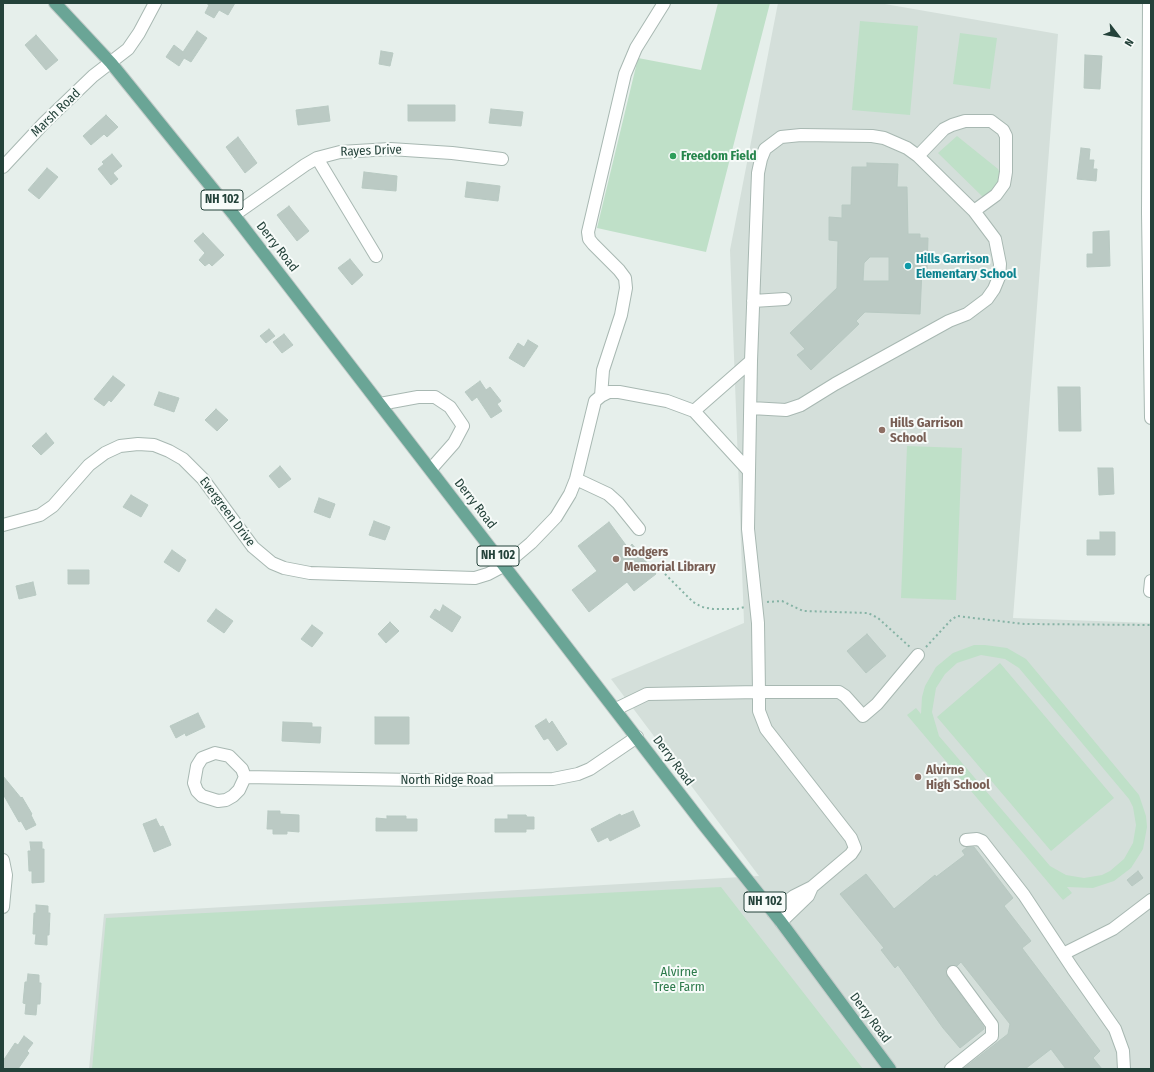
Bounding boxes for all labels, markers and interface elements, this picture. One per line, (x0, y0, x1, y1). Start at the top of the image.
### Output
north arrow (1098, 16, 1138, 56)
text: N (1121, 36, 1136, 49)
street label: Marsh Road (28, 86, 84, 140)
street label: Rayes Drive (340, 142, 402, 160)
place label: Freedom Field (681, 148, 756, 164)
marker: Freedom Field (668, 151, 678, 161)
road number: NH 102 (201, 190, 243, 210)
street label: Derry Road (253, 219, 301, 275)
place label: Hills Garrison Elementary School (916, 251, 1017, 282)
marker: Hills Garrison Elementary School (903, 261, 913, 271)
place label: Hills Garrison School (890, 415, 963, 446)
marker: Hills Garrison School (877, 425, 887, 435)
street label: Evergreen Drive (196, 474, 258, 550)
street label: Derry Road (451, 476, 499, 532)
place label: Rodgers Memorial Library (624, 544, 716, 575)
road number: NH 102 (477, 546, 519, 566)
marker: Rodgers Memorial Library (611, 554, 621, 564)
street label: Derry Road (649, 733, 697, 789)
place label: Alvirne High School (926, 762, 990, 793)
street label: North Ridge Road (400, 772, 494, 788)
marker: Alvirne High School (913, 772, 923, 782)
road number: NH 102 (744, 892, 786, 912)
park label: Alvirne Tree Farm (653, 964, 705, 995)
street label: Derry Road (846, 990, 894, 1046)

